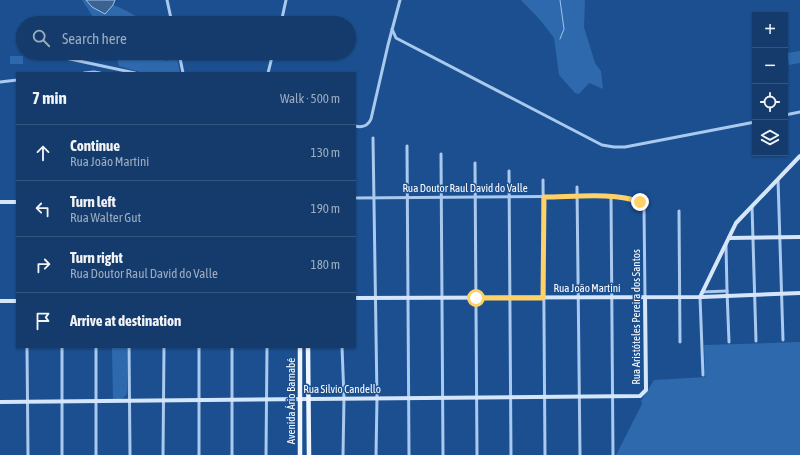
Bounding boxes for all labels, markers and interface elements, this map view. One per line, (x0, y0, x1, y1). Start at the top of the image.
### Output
map controls (752, 12, 788, 156)
button: + (752, 12, 788, 48)
search box (16, 16, 356, 60)
icon: search (30, 27, 52, 49)
text: Search here (62, 30, 127, 47)
button: − (752, 48, 788, 84)
button: locate (752, 84, 788, 120)
text: 7 min (32, 88, 67, 108)
text: Walk · 500 m (280, 91, 340, 106)
button: layers (752, 120, 788, 156)
text: Continue (70, 137, 120, 154)
icon: ahead (32, 142, 54, 164)
text: 130 m (311, 145, 340, 160)
text: Rua João Martini (70, 154, 149, 169)
street label: Rua Doutor Raul David do Valle (402, 182, 528, 194)
text: Turn left (70, 193, 116, 210)
route end (631, 193, 649, 211)
icon: left (32, 198, 54, 220)
text: 190 m (311, 201, 340, 216)
text: Rua Walter Gut (70, 210, 141, 225)
text: Turn right (70, 249, 123, 266)
street label: Rua Aristóteles Pereira dos Santos (630, 249, 642, 385)
icon: right (32, 254, 54, 276)
text: 180 m (311, 257, 340, 272)
text: Rua Doutor Raul David do Valle (70, 266, 218, 281)
street label: Rua João Martini (553, 282, 621, 294)
route start (467, 289, 485, 307)
icon: arrive (32, 310, 54, 332)
text: Arrive at destination (70, 312, 181, 329)
street label: Avenida Ário Barnabé (285, 358, 297, 444)
street label: Rua Silvio Candello (303, 383, 381, 395)

